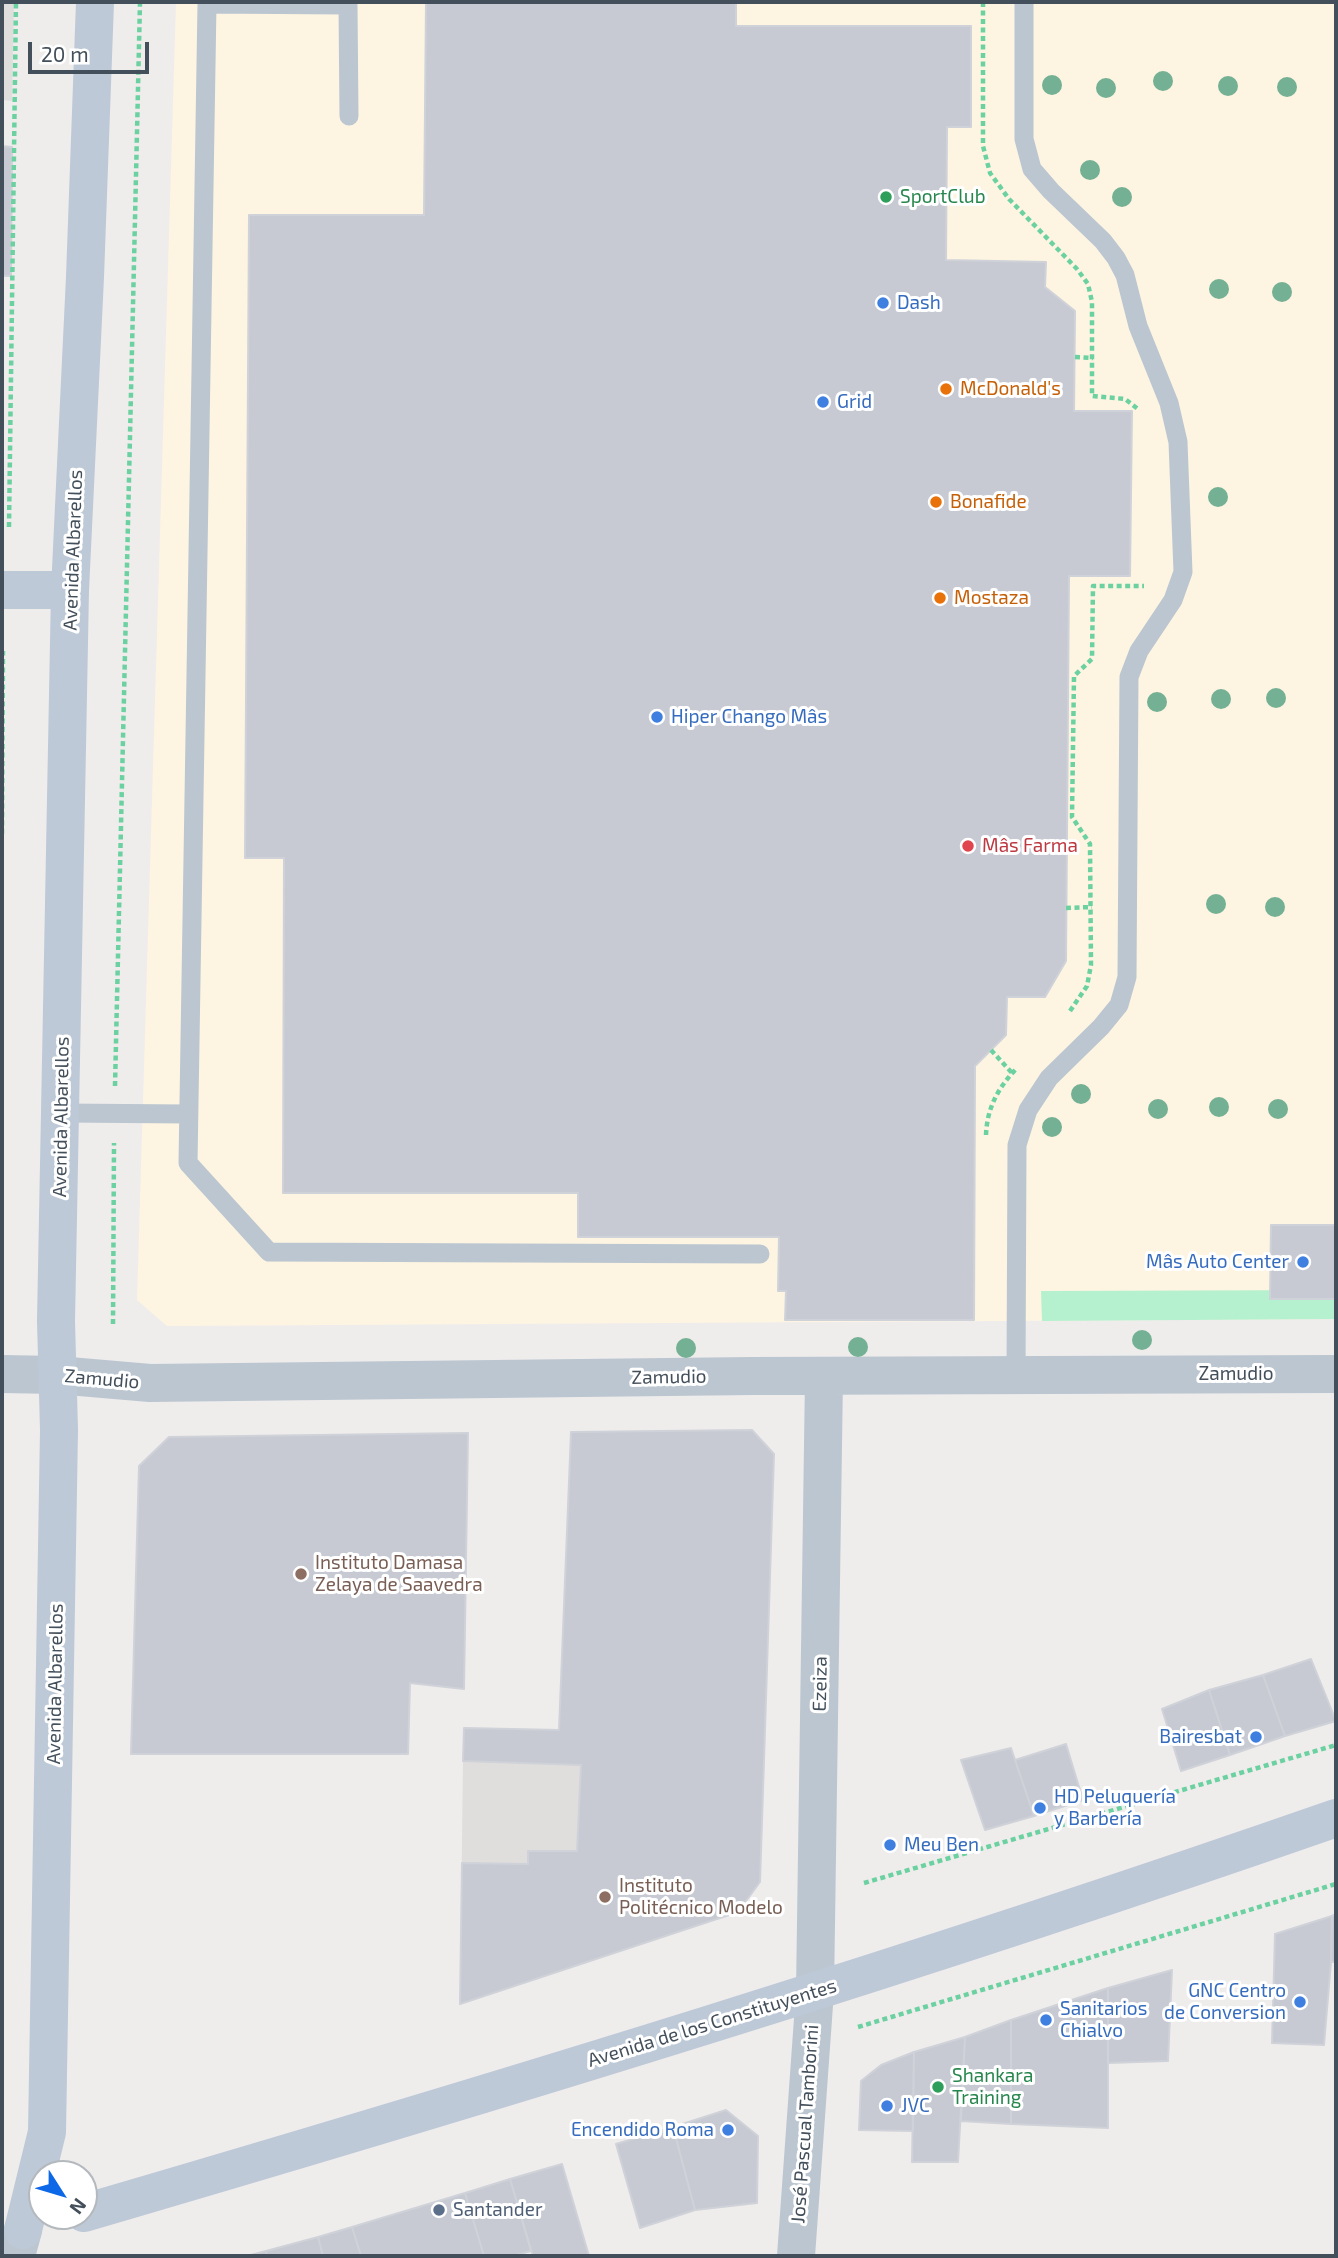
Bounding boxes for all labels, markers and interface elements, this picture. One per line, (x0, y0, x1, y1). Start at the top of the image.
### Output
scale bar (32, 28, 152, 72)
text: 20 m (41, 41, 89, 66)
place label: SportClub (900, 186, 985, 208)
marker: SportClub (878, 189, 894, 205)
place label: Dash (897, 292, 941, 314)
marker: Dash (875, 295, 891, 311)
place label: McDonald's (960, 378, 1061, 400)
marker: McDonald's (938, 381, 954, 397)
place label: Grid (837, 391, 872, 413)
marker: Grid (815, 394, 831, 410)
street label: Avenida Albarellos (59, 469, 87, 631)
place label: Bonafide (950, 491, 1027, 513)
marker: Bonafide (928, 494, 944, 510)
place label: Mostaza (954, 587, 1029, 609)
marker: Mostaza (932, 590, 948, 606)
place label: Hiper Chango Mâs (671, 706, 827, 728)
marker: Hiper Chango Mâs (649, 709, 665, 725)
place label: Mâs Farma (982, 835, 1078, 857)
marker: Mâs Farma (960, 838, 976, 854)
street label: Avenida Albarellos (48, 1036, 74, 1198)
place label: Mâs Auto Center (1146, 1251, 1289, 1273)
marker: Mâs Auto Center (1295, 1254, 1311, 1270)
street label: Zamudio (1198, 1363, 1274, 1385)
street label: Zamudio (64, 1364, 140, 1394)
street label: Zamudio (631, 1365, 707, 1389)
place label: Instituto Damasa Zelaya de Saavedra (315, 1552, 483, 1596)
marker: Instituto Damasa Zelaya de Saavedra (293, 1566, 309, 1582)
street label: Avenida Albarellos (42, 1603, 68, 1765)
street label: Ezeiza (808, 1656, 832, 1712)
place label: Bairesbat (1159, 1726, 1242, 1748)
marker: Bairesbat (1248, 1729, 1264, 1745)
place label: HD Peluquería y Barbería (1054, 1786, 1176, 1830)
marker: HD Peluquería y Barbería (1032, 1800, 1048, 1816)
place label: Meu Ben (904, 1834, 979, 1856)
marker: Meu Ben (882, 1837, 898, 1853)
place label: Instituto Politécnico Modelo (619, 1875, 783, 1919)
marker: Instituto Politécnico Modelo (597, 1889, 613, 1905)
street label: Avenida de los Constituyentes (585, 1974, 839, 2072)
place label: GNC Centro de Conversion (1164, 1980, 1286, 2024)
marker: GNC Centro de Conversion (1292, 1994, 1308, 2010)
place label: Sanitarios Chialvo (1060, 1998, 1147, 2042)
marker: Sanitarios Chialvo (1038, 2012, 1054, 2028)
street label: José Pascual Tamborini (787, 2024, 823, 2224)
place label: Shankara Training (952, 2065, 1033, 2109)
marker: Shankara Training (930, 2079, 946, 2095)
place label: JVC (901, 2095, 930, 2117)
marker: JVC (879, 2098, 895, 2114)
place label: Encendido Roma (571, 2119, 714, 2141)
marker: Encendido Roma (720, 2122, 736, 2138)
north arrow (28, 2160, 98, 2230)
text: N (65, 2194, 92, 2219)
place label: Santander (453, 2199, 543, 2221)
marker: Santander (431, 2202, 447, 2218)

